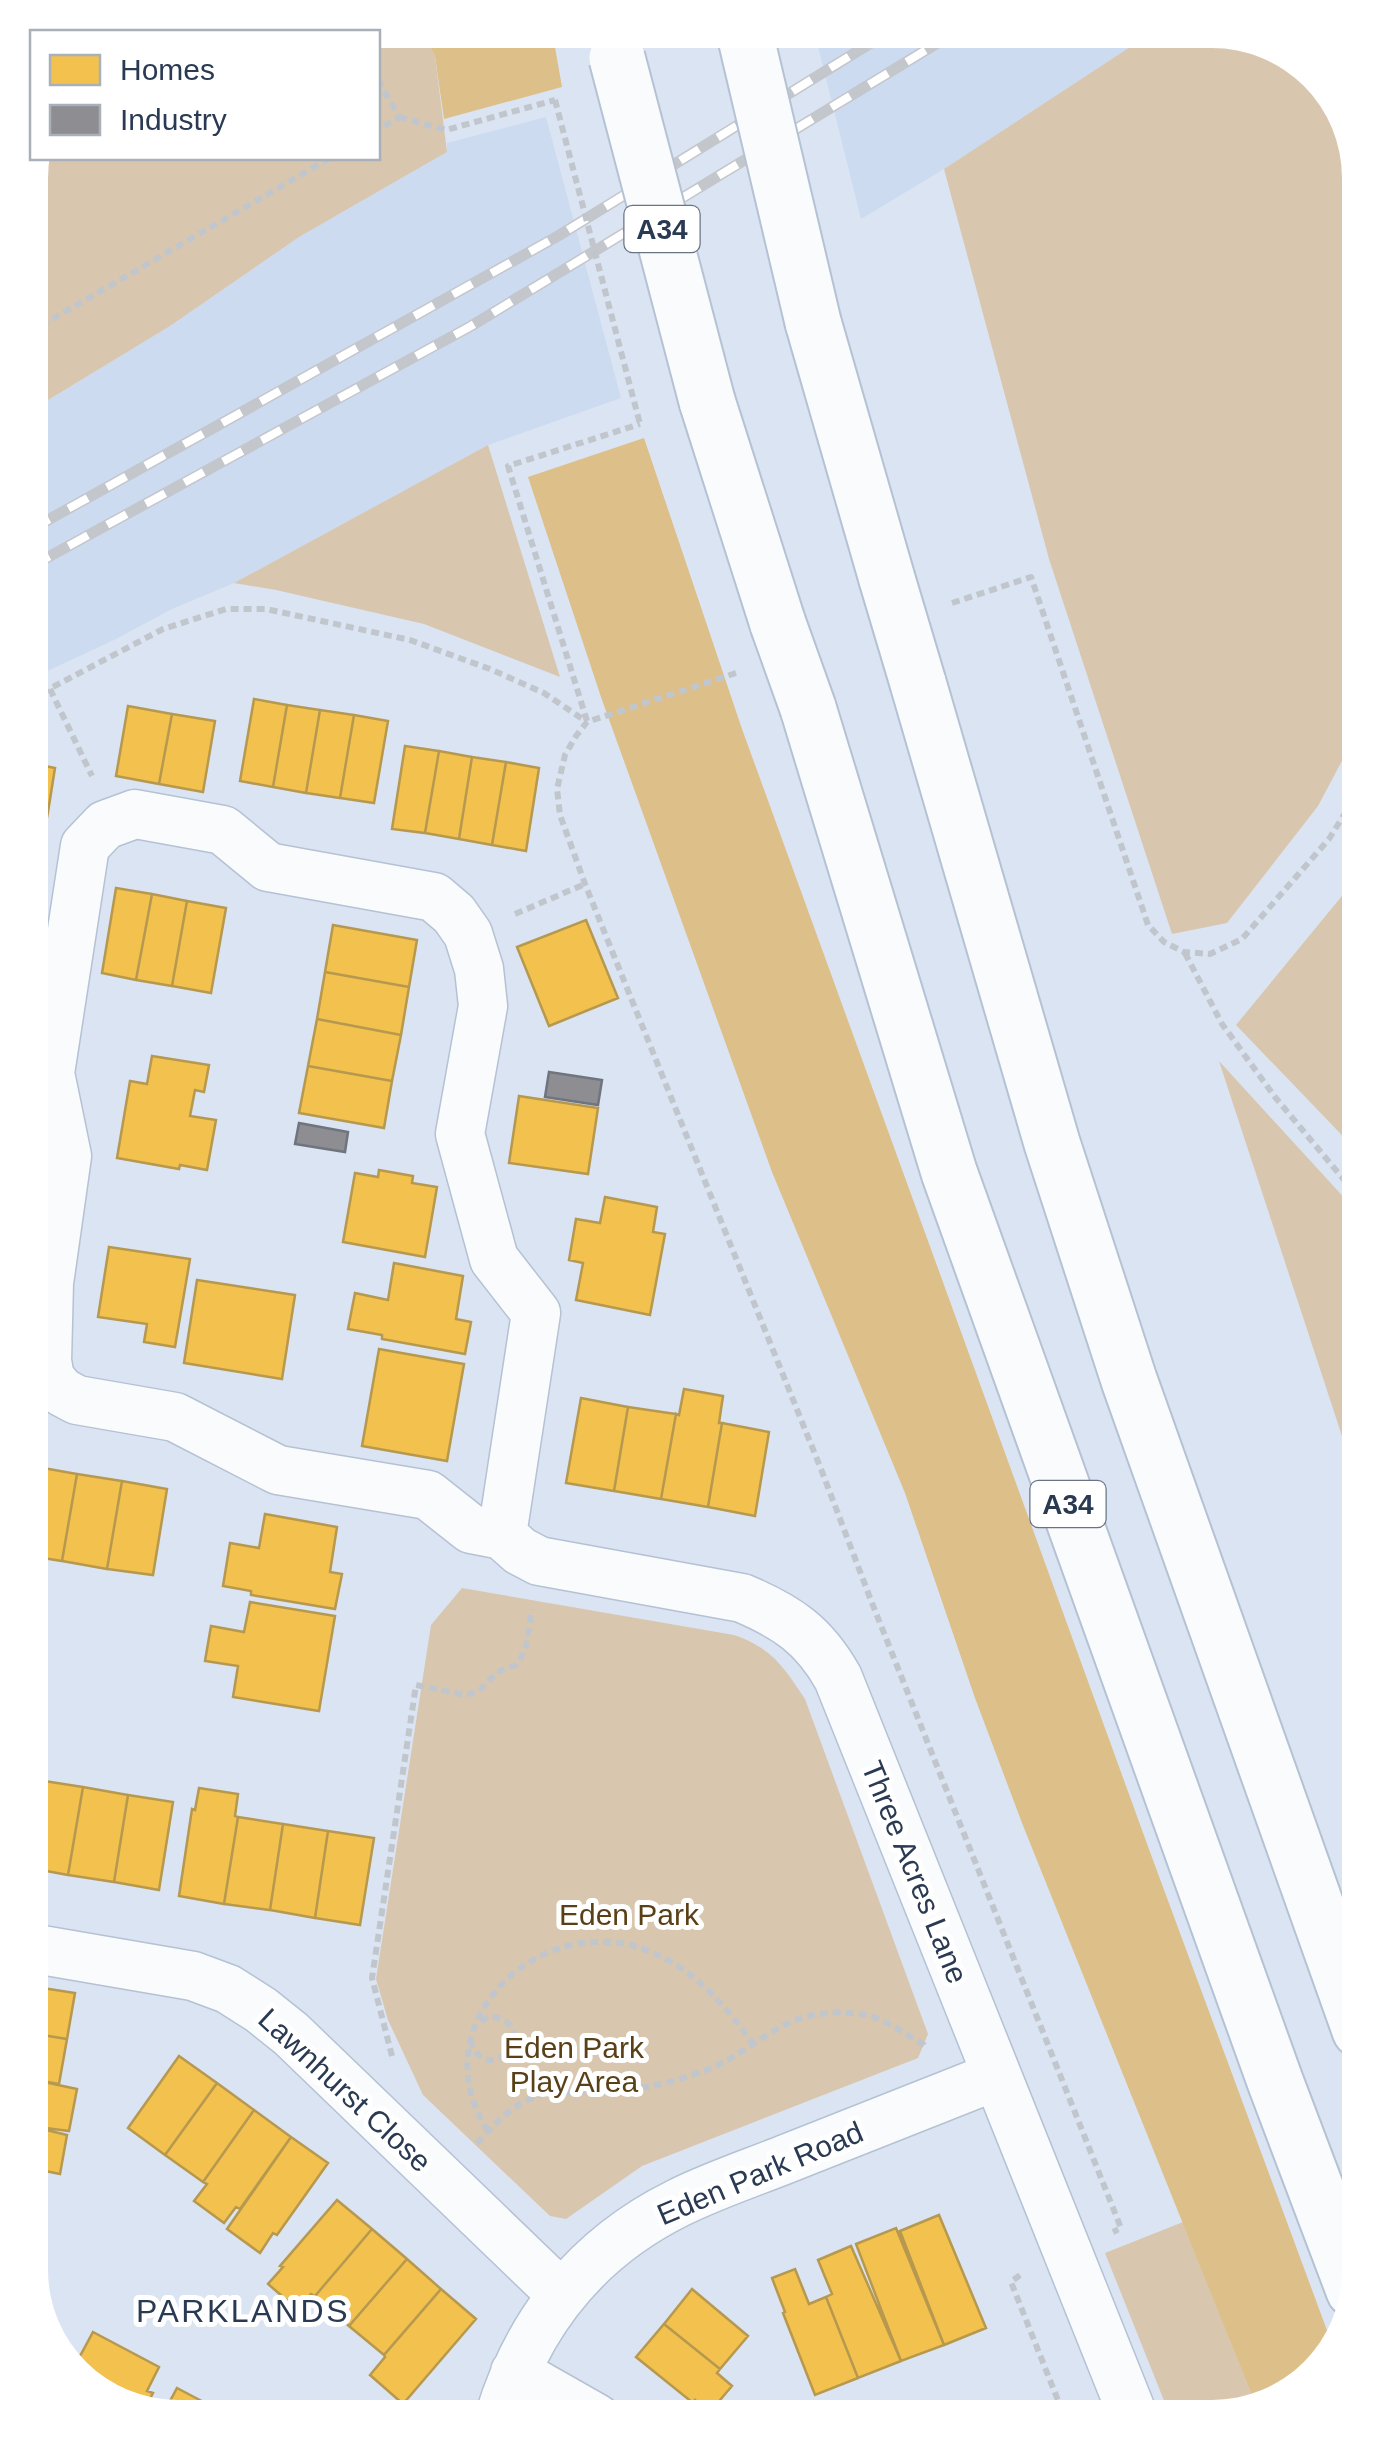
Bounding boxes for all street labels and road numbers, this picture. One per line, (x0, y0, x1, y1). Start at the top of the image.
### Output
road number: A34 (624, 206, 700, 252)
road number: A34 (1030, 1481, 1106, 1527)
street label: Three Acres Lane (855, 1756, 975, 1988)
street label: Lawnhurst Close (252, 2002, 438, 2178)
street label: Eden Park Road (652, 2115, 868, 2231)

